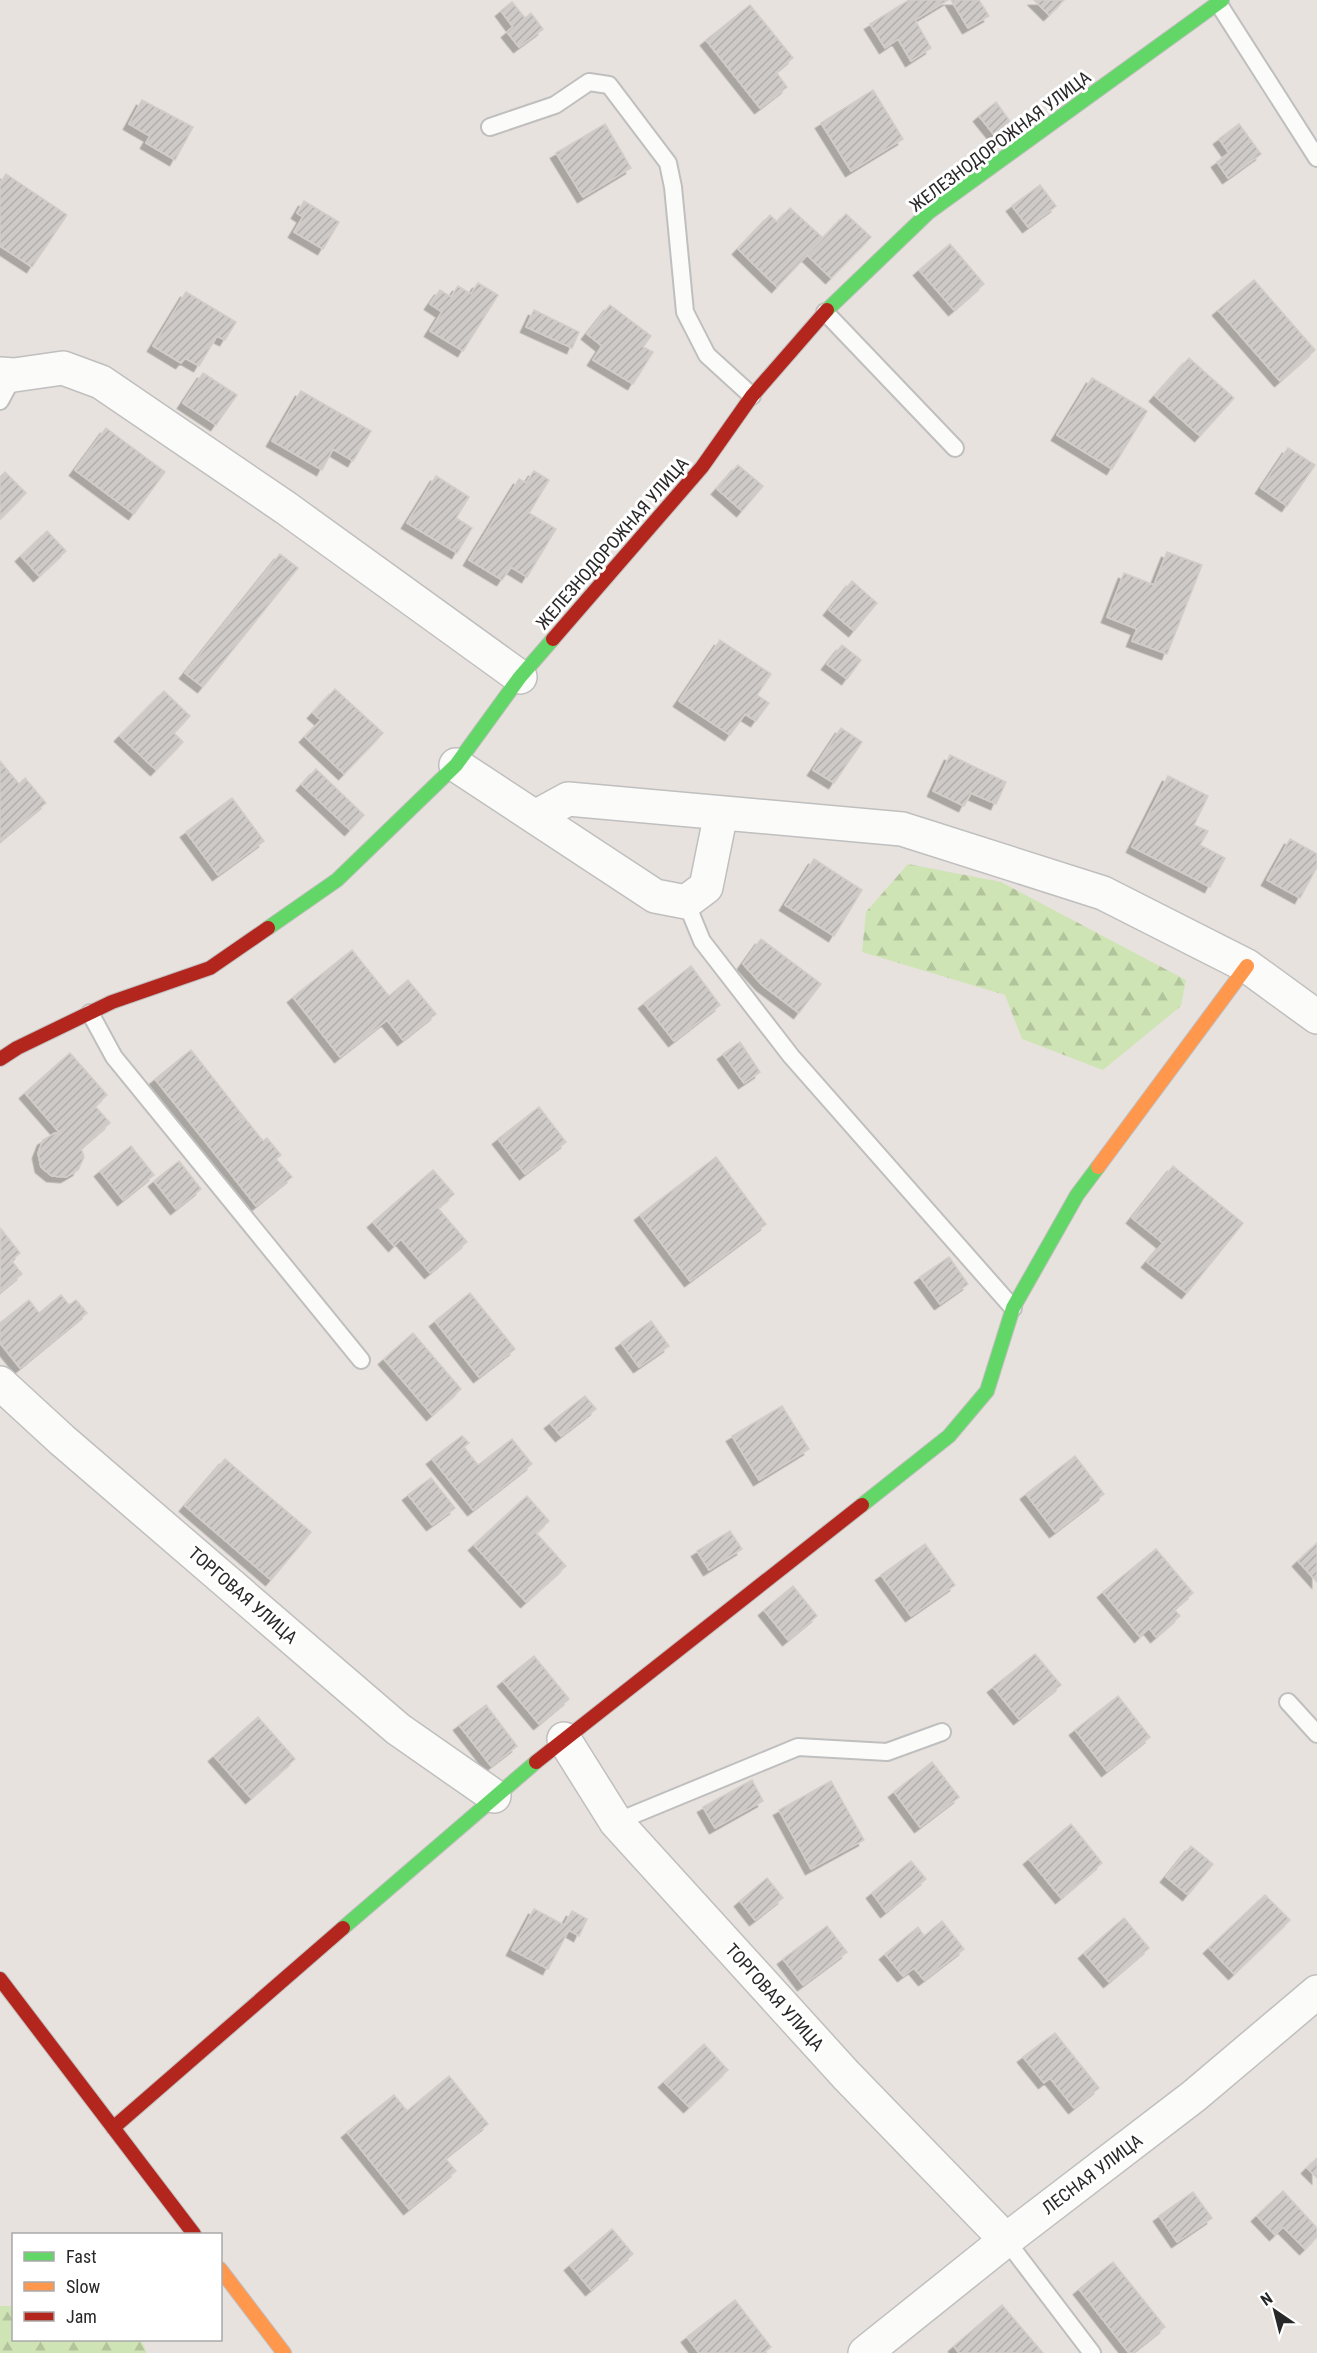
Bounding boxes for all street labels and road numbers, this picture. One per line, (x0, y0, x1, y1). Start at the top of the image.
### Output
street label: ЖЕЛЕЗНОДОРОЖНАЯ УЛИЦА (905, 66, 1095, 216)
street label: ЖЕЛЕЗНОДОРОЖНАЯ УЛИЦА (532, 452, 693, 633)
street label: ТОРГОВАЯ УЛИЦА (184, 1542, 302, 1648)
street label: ТОРГОВАЯ УЛИЦА (721, 1939, 829, 2055)
street label: ЛЕСНАЯ УЛИЦА (1038, 2129, 1147, 2218)

